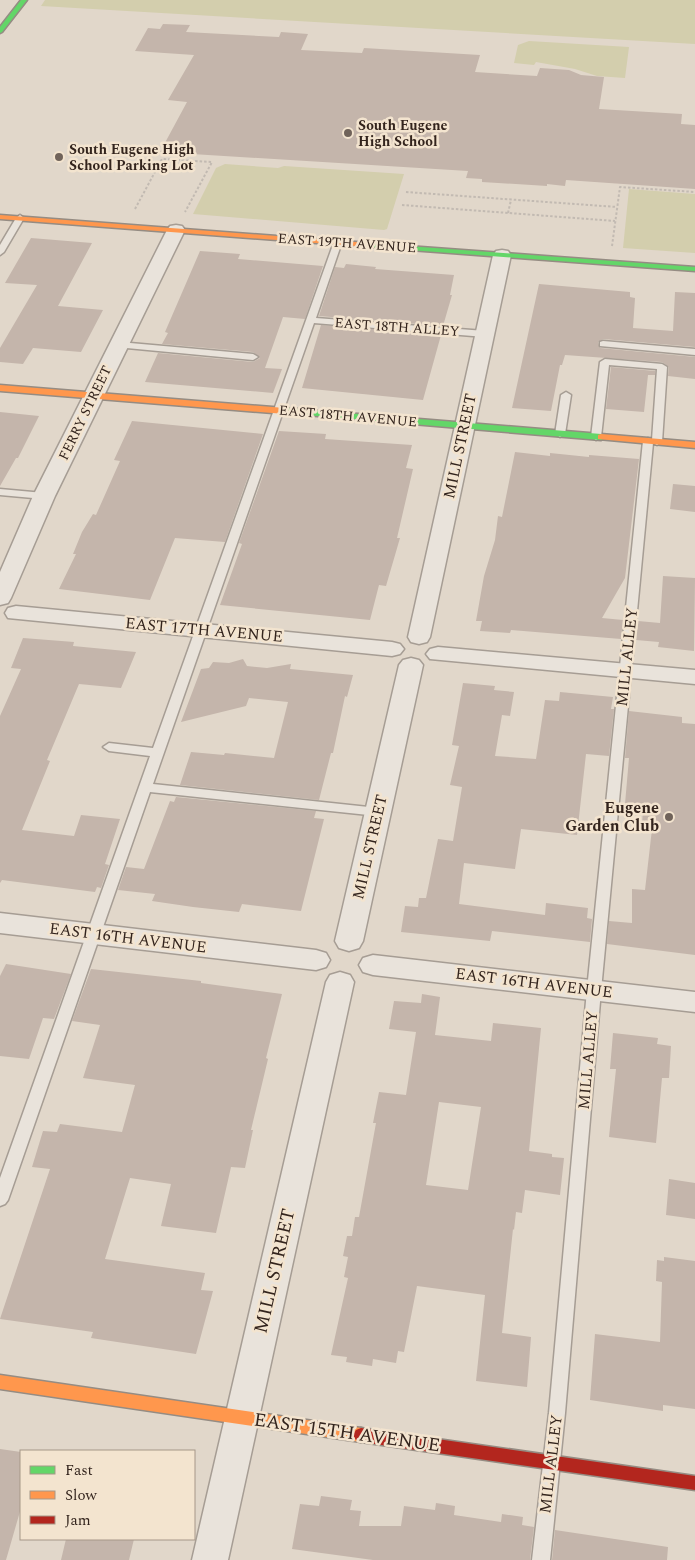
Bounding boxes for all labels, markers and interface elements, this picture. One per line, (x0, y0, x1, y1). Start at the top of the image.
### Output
place label: South Eugene High School (358, 115, 448, 152)
marker: South Eugene High School (342, 127, 354, 139)
place label: South Eugene High School Parking Lot (69, 139, 195, 176)
marker: South Eugene High School Parking Lot (53, 151, 65, 163)
street label: EAST 19TH AVENUE (277, 228, 417, 258)
street label: EAST 18TH ALLEY (334, 312, 460, 342)
street label: FERRY STREET (53, 362, 117, 464)
street label: MILL STREET (437, 391, 483, 501)
street label: EAST 18TH AVENUE (278, 400, 418, 432)
street label: MILL ALLEY (610, 606, 644, 708)
street label: EAST 17TH AVENUE (124, 611, 284, 649)
street label: MILL STREET (346, 792, 394, 902)
place label: Eugene Garden Club (565, 796, 659, 838)
marker: Eugene Garden Club (663, 811, 675, 823)
street label: EAST 16TH AVENUE (48, 916, 208, 960)
street label: EAST 16TH AVENUE (454, 961, 614, 1005)
street label: MILL ALLEY (572, 1009, 604, 1111)
street label: MILL STREET (247, 1206, 303, 1336)
street label: EAST 15TH AVENUE (252, 1406, 442, 1460)
street label: MILL ALLEY (533, 1413, 569, 1515)
legend (20, 1450, 195, 1540)
text: Fast (65, 1459, 93, 1482)
text: Slow (65, 1484, 97, 1507)
text: Jam (65, 1509, 91, 1532)

